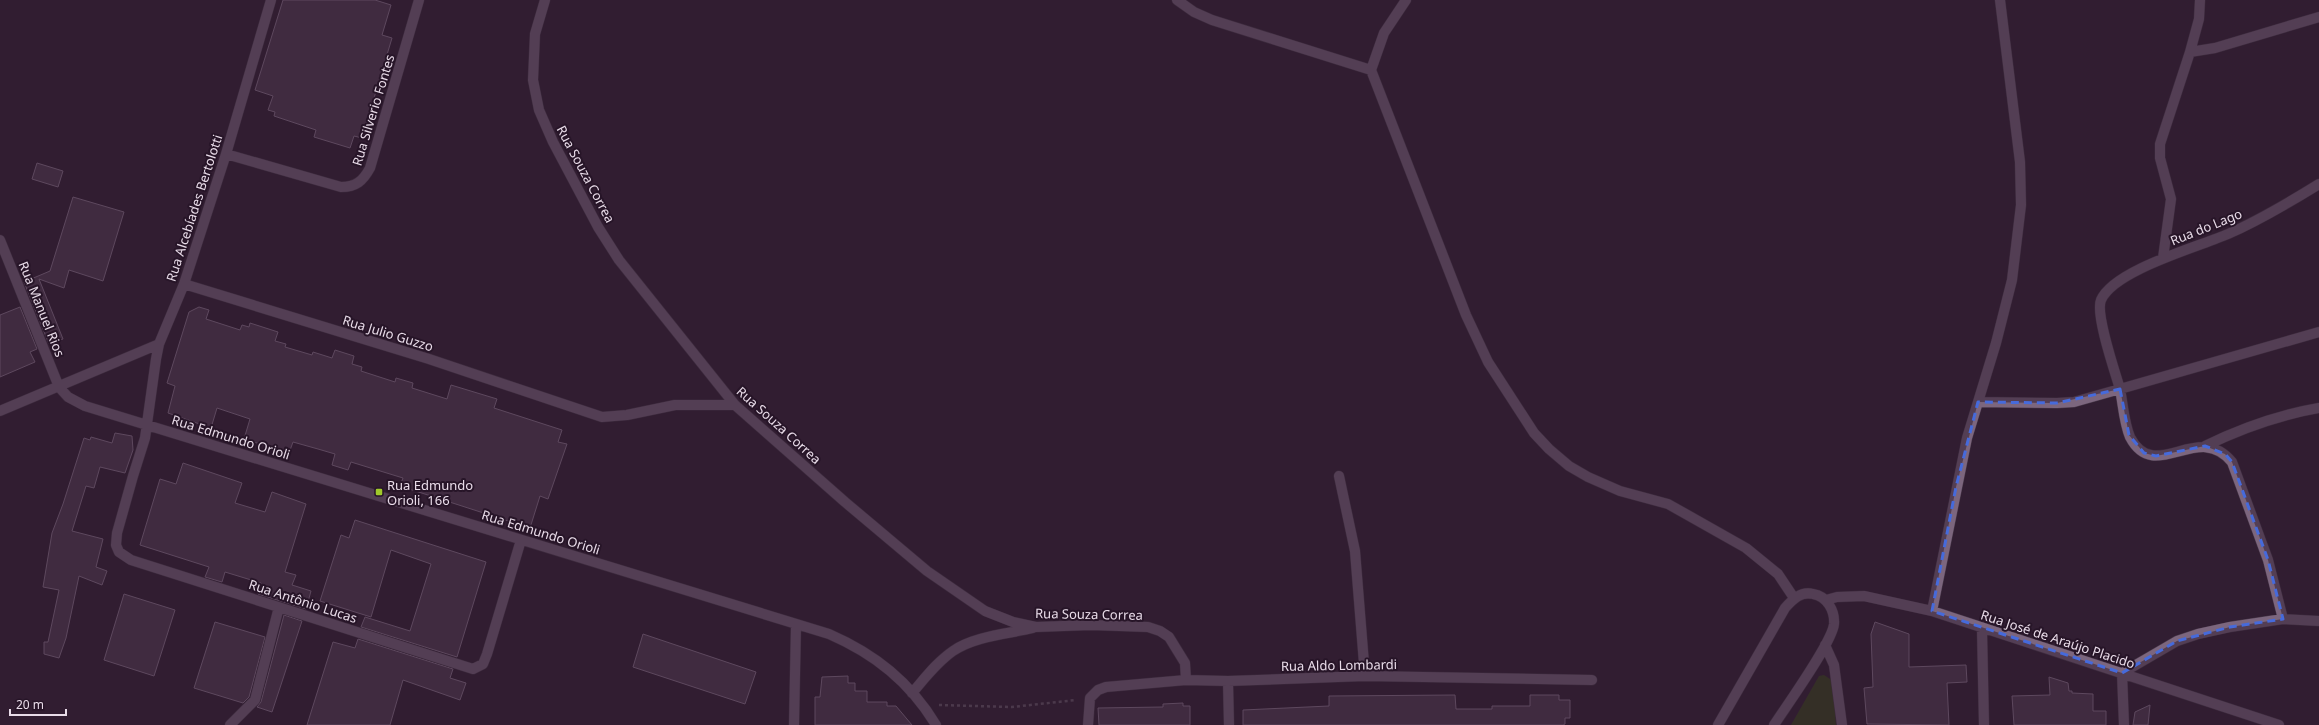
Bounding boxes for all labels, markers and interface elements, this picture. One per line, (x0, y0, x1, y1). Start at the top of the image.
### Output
street label: Rua Silverio Fontes (348, 52, 398, 168)
street label: Rua Souza Correa (553, 122, 619, 226)
street label: Rua Alcebíades Bertolotti (162, 132, 226, 284)
street label: Rua do Lago (2167, 204, 2245, 250)
street label: Rua Manuel Rios (15, 259, 69, 359)
street label: Rua Julio Guzzo (340, 311, 436, 355)
street label: Rua Souza Correa (733, 382, 825, 468)
street label: Rua Edmundo Orioli (170, 410, 292, 464)
place label: Rua Edmundo Orioli, 166 (387, 476, 473, 509)
marker: Rua Edmundo Orioli, 166 (374, 487, 384, 497)
street label: Rua Edmundo Orioli (480, 505, 602, 559)
street label: Rua Antônio Lucas (247, 575, 359, 627)
street label: Rua Souza Correa (1035, 604, 1143, 624)
street label: Rua José de Araújo Placido (1979, 606, 2138, 673)
street label: Rua Aldo Lombardi (1281, 655, 1397, 675)
scale bar (10, 691, 66, 717)
text: 20 m (16, 696, 44, 713)

